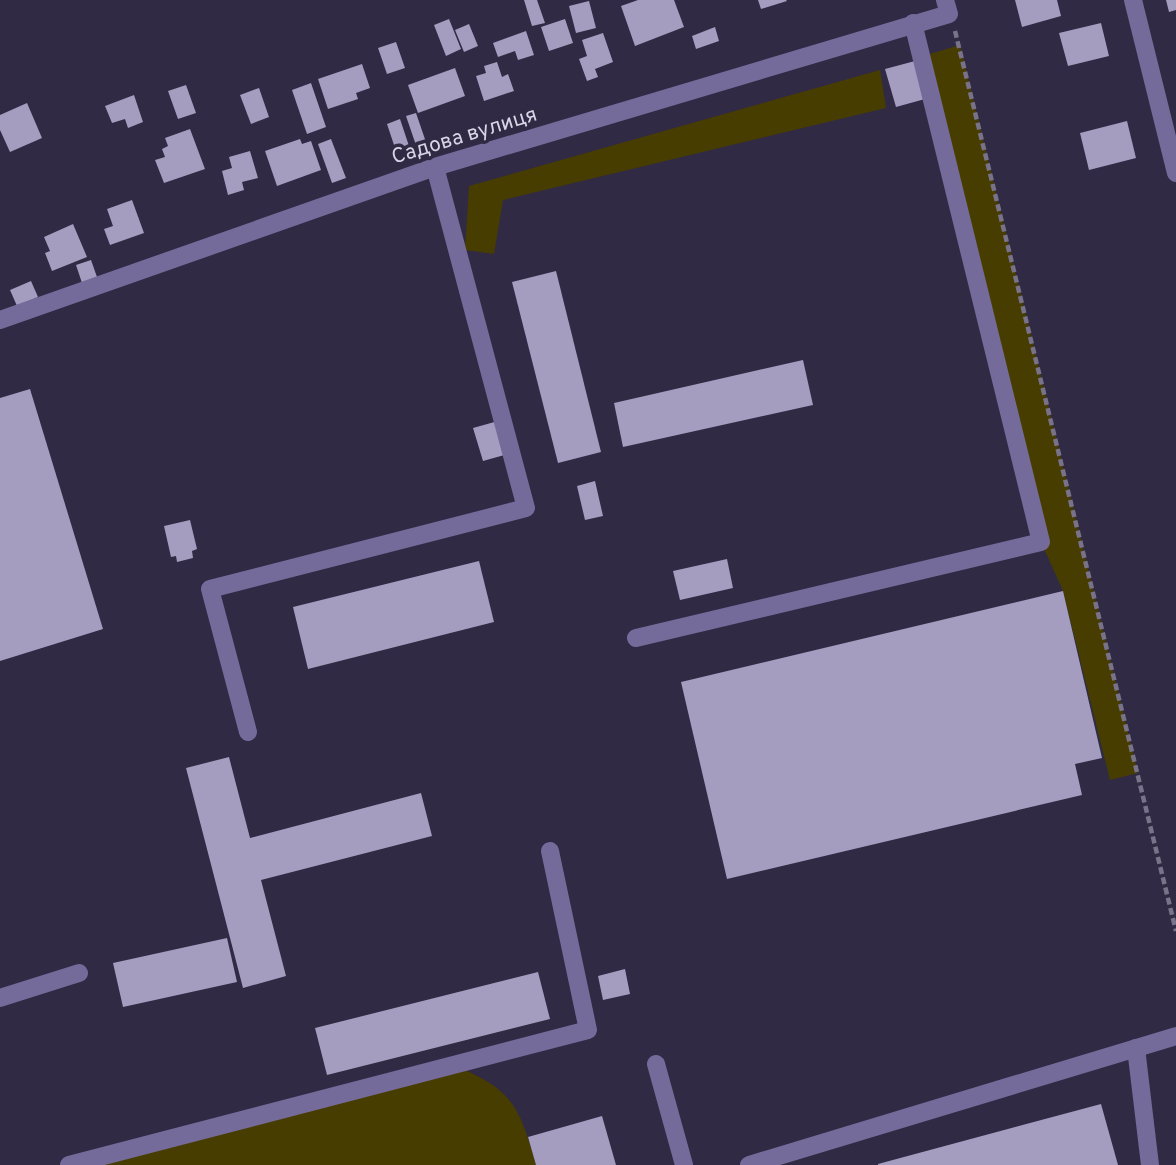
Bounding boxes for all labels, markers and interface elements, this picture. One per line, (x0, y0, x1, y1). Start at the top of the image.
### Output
street label: Садова вулиця (388, 101, 540, 171)

